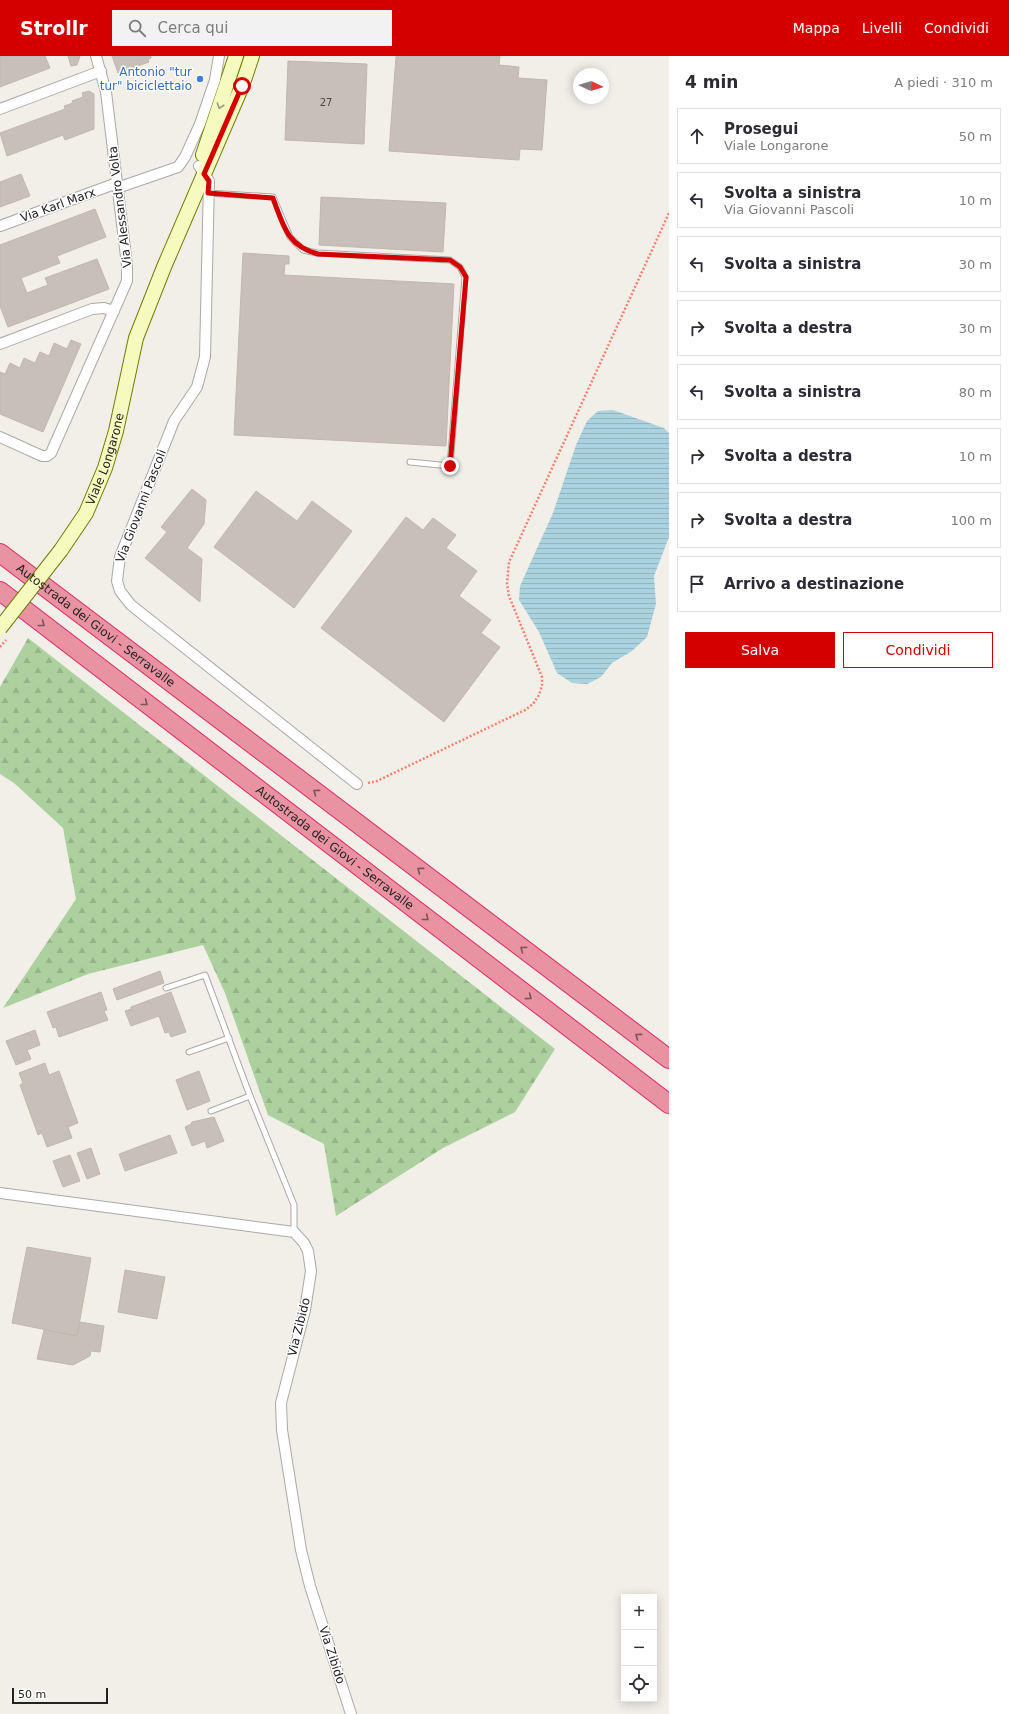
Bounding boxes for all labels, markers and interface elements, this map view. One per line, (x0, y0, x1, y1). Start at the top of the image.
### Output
search box (112, 10, 392, 46)
text: Strollr (20, 17, 88, 39)
icon: search (126, 17, 148, 39)
text: Cerca qui (158, 19, 229, 37)
text: Mappa (793, 20, 840, 36)
text: Livelli (862, 20, 902, 36)
text: Condividi (924, 20, 989, 36)
place label: Antonio "tur tur" biciclettaio (100, 65, 192, 93)
north arrow (573, 68, 609, 104)
text: 4 min (685, 72, 738, 92)
marker: Antonio "tur tur" biciclettaio (195, 74, 205, 84)
text: A piedi · 310 m (894, 75, 993, 90)
route start (233, 77, 251, 95)
house number: 27 (320, 97, 332, 108)
one-way arrow (216, 103, 225, 110)
text: Prosegui (724, 120, 798, 138)
icon: ahead (686, 125, 708, 147)
text: 50 m (959, 129, 992, 144)
text: Viale Longarone (724, 138, 829, 153)
street label: Via Alessandro Volta (106, 145, 134, 269)
text: Svolta a sinistra (724, 184, 861, 202)
street label: Via Karl Marx (19, 185, 97, 225)
icon: left (686, 189, 708, 211)
text: 10 m (959, 193, 992, 208)
text: Via Giovanni Pascoli (724, 202, 854, 217)
icon: left (686, 253, 708, 275)
text: Svolta a sinistra (724, 255, 861, 273)
text: 30 m (959, 257, 992, 272)
icon: right (686, 317, 708, 339)
text: Svolta a destra (724, 319, 852, 337)
text: 30 m (959, 321, 992, 336)
icon: left (686, 381, 708, 403)
text: Svolta a sinistra (724, 383, 861, 401)
text: 80 m (959, 385, 992, 400)
street label: Viale Longarone (83, 412, 127, 507)
icon: right (686, 445, 708, 467)
street label: Via Giovanni Pascoli (113, 447, 169, 565)
text: Svolta a destra (724, 447, 852, 465)
text: 10 m (959, 449, 992, 464)
route end (441, 457, 459, 475)
icon: right (686, 509, 708, 531)
text: Svolta a destra (724, 511, 852, 529)
text: 100 m (950, 513, 992, 528)
street label: Autostrada dei Giovi - Serravalle (14, 561, 178, 690)
icon: arrive (686, 573, 708, 595)
text: Arrivo a destinazione (724, 575, 904, 593)
one-way arrow (38, 619, 45, 626)
button: Salva (685, 632, 835, 668)
button: Condividi (843, 632, 993, 668)
one-way arrow (141, 698, 148, 705)
street label: Autostrada dei Giovi - Serravalle (253, 783, 417, 913)
one-way arrow (313, 789, 320, 797)
one-way arrow (417, 868, 424, 875)
one-way arrow (422, 914, 429, 921)
one-way arrow (521, 947, 528, 954)
one-way arrow (525, 993, 532, 1000)
one-way arrow (635, 1033, 642, 1041)
street label: Via Zibido (285, 1296, 313, 1358)
map controls (621, 1594, 657, 1702)
button: + (621, 1594, 657, 1630)
street label: Via Zibido (316, 1624, 348, 1686)
button: − (621, 1630, 657, 1666)
button: locate (621, 1666, 657, 1702)
scale bar (12, 1686, 108, 1705)
text: 50 m (18, 1688, 46, 1701)

